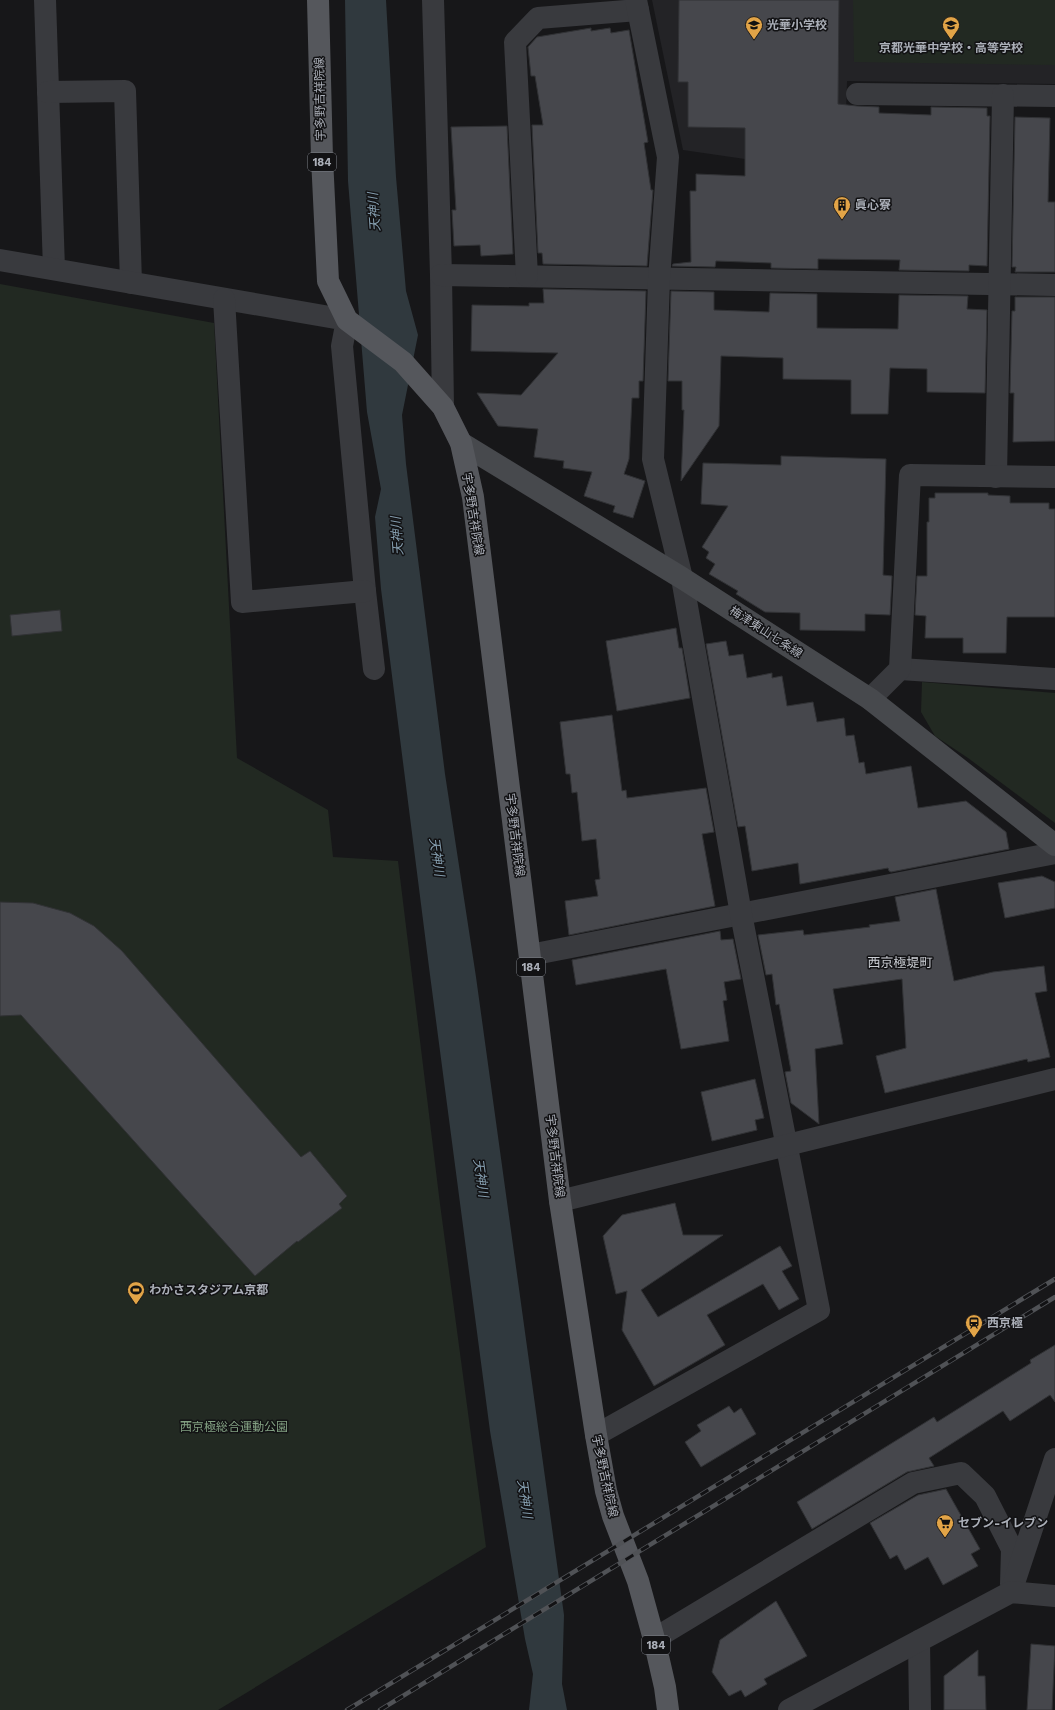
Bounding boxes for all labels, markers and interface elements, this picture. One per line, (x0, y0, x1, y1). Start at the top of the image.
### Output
school or university icon: 光華小学校 (744, 15, 764, 40)
school or university icon: 京都光華中学校・高等学校 (941, 15, 961, 40)
place label: 光華小学校 (767, 18, 827, 32)
place label: 京都光華中学校・高等学校 (879, 41, 1023, 55)
street label: 宇多野吉祥院線 (312, 57, 328, 141)
road number: 184 (308, 153, 336, 171)
water label: 天神川 (365, 190, 383, 232)
building icon: 眞心寮 (832, 195, 852, 220)
place label: 眞心寮 (855, 198, 891, 212)
street label: 宇多野吉祥院線 (460, 471, 486, 557)
water label: 天神川 (388, 514, 406, 556)
street label: 梅津東山七条線 (727, 603, 805, 661)
street label: 宇多野吉祥院線 (503, 792, 527, 878)
water label: 天神川 (427, 837, 447, 879)
district label: 西京極堤町 (867, 955, 933, 970)
road number: 184 (517, 958, 545, 976)
street label: 宇多野吉祥院線 (543, 1113, 567, 1199)
water label: 天神川 (471, 1158, 491, 1200)
sports icon: わかさスタジアム京都 (126, 1280, 146, 1305)
place label: わかさスタジアム京都 (149, 1283, 268, 1297)
station icon: 西京極 (964, 1313, 984, 1338)
place label: 西京極 (987, 1316, 1023, 1330)
park label: 西京極総合運動公園 (180, 1420, 288, 1434)
street label: 宇多野吉祥院線 (589, 1433, 621, 1519)
water label: 天神川 (515, 1479, 535, 1521)
supermarket icon: セブン-イレブン (935, 1513, 955, 1538)
place label: セブン-イレブン (958, 1516, 1048, 1530)
road number: 184 (642, 1636, 670, 1654)

